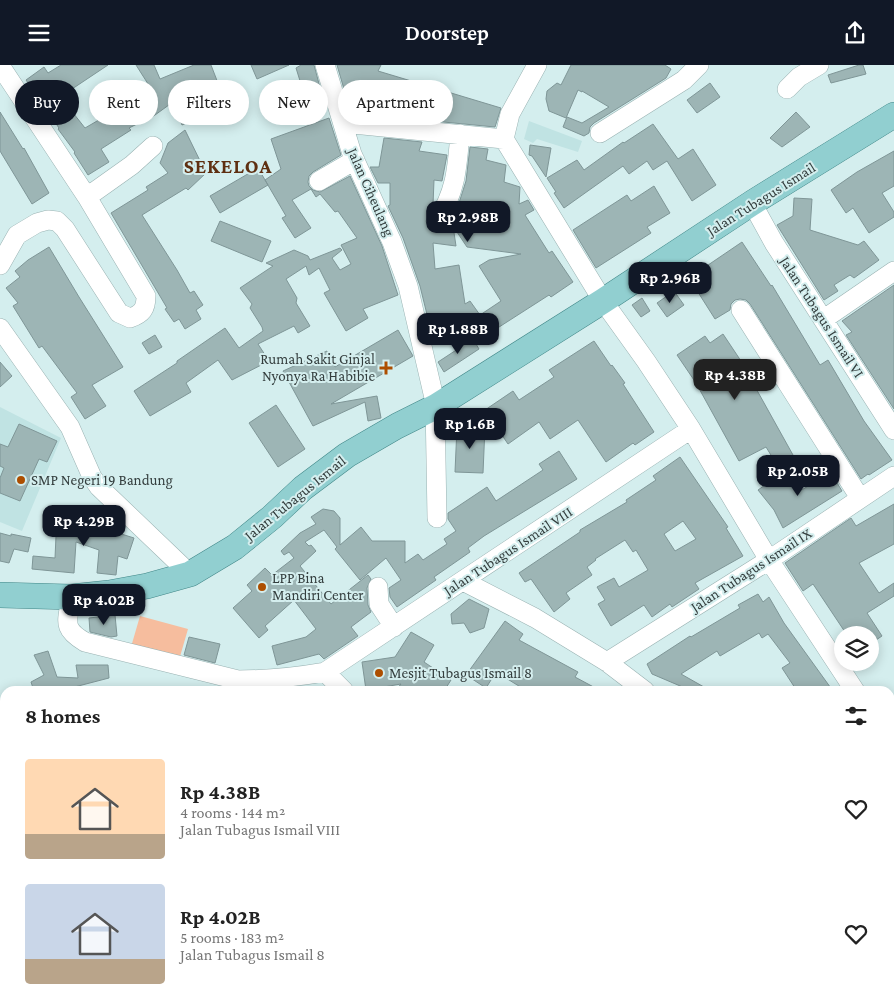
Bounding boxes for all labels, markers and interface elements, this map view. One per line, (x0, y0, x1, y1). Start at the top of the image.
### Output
icon: menu (25, 19, 53, 47)
icon: share (841, 19, 869, 47)
text: Doorstep (405, 20, 489, 45)
chip: Buy (15, 80, 79, 125)
chip: Rent (89, 80, 158, 125)
chip: Filters (168, 80, 249, 125)
chip: New (259, 80, 328, 125)
chip: Apartment (338, 80, 453, 125)
street label: Jalan Ciheulang (343, 144, 398, 239)
district label: SEKELOA (184, 155, 272, 177)
street label: Jalan Tubagus Ismail (702, 159, 819, 241)
pin: Rp 2.98B (416, 201, 520, 243)
text: Rp 2.98B (437, 208, 499, 225)
street label: Jalan Tubagus Ismail VI (775, 252, 867, 381)
pin: Rp 2.96B (618, 261, 722, 304)
text: Rp 2.96B (640, 269, 700, 286)
pin: Rp 1.88B (406, 313, 510, 355)
text: Rp 1.88B (428, 320, 488, 337)
place label: Rumah Sakit Ginjal Nyonya Ra Habibie (260, 351, 375, 385)
pin: Rp 4.38B (683, 359, 787, 401)
marker: Rumah Sakit Ginjal Nyonya Ra Habibie (379, 361, 393, 375)
text: Rp 4.38B (704, 366, 766, 383)
pin: Rp 1.6B (424, 407, 516, 450)
text: Rp 1.6B (445, 415, 495, 432)
street label: Jalan Tubagus Ismail (240, 452, 349, 546)
pin: Rp 2.05B (746, 455, 850, 497)
text: Rp 2.05B (768, 462, 828, 479)
place label: SMP Negeri 19 Bandung (31, 472, 173, 489)
marker: SMP Negeri 19 Bandung (15, 474, 27, 486)
street label: Jalan Tubagus Ismail VIII (439, 503, 576, 600)
pin: Rp 4.29B (32, 505, 136, 547)
text: Rp 4.29B (54, 512, 114, 529)
street label: Jalan Tubagus Ismail IX (686, 525, 815, 617)
place label: LPP Bina Mandiri Center (272, 570, 364, 603)
marker: LPP Bina Mandiri Center (256, 581, 268, 593)
pin: Rp 4.02B (52, 583, 156, 626)
text: Rp 4.02B (73, 591, 135, 608)
map controls (834, 626, 879, 671)
button: layers (834, 626, 879, 671)
place label: Mesjit Tubagus Ismail 8 (389, 665, 532, 682)
marker: Mesjit Tubagus Ismail 8 (373, 667, 385, 679)
icon: filters (842, 702, 870, 730)
text: 8 homes (25, 704, 100, 728)
icon: home (65, 779, 125, 839)
text: Rp 4.38B (180, 780, 260, 804)
icon: heart (842, 795, 870, 823)
text: 4 rooms · 144 m² (180, 804, 285, 821)
text: Jalan Tubagus Ismail VIII (180, 821, 340, 838)
icon: home (65, 904, 125, 964)
text: Rp 4.02B (180, 905, 261, 929)
icon: heart (842, 920, 870, 948)
text: 5 rooms · 183 m² (180, 929, 284, 946)
text: Jalan Tubagus Ismail 8 (180, 946, 325, 963)

